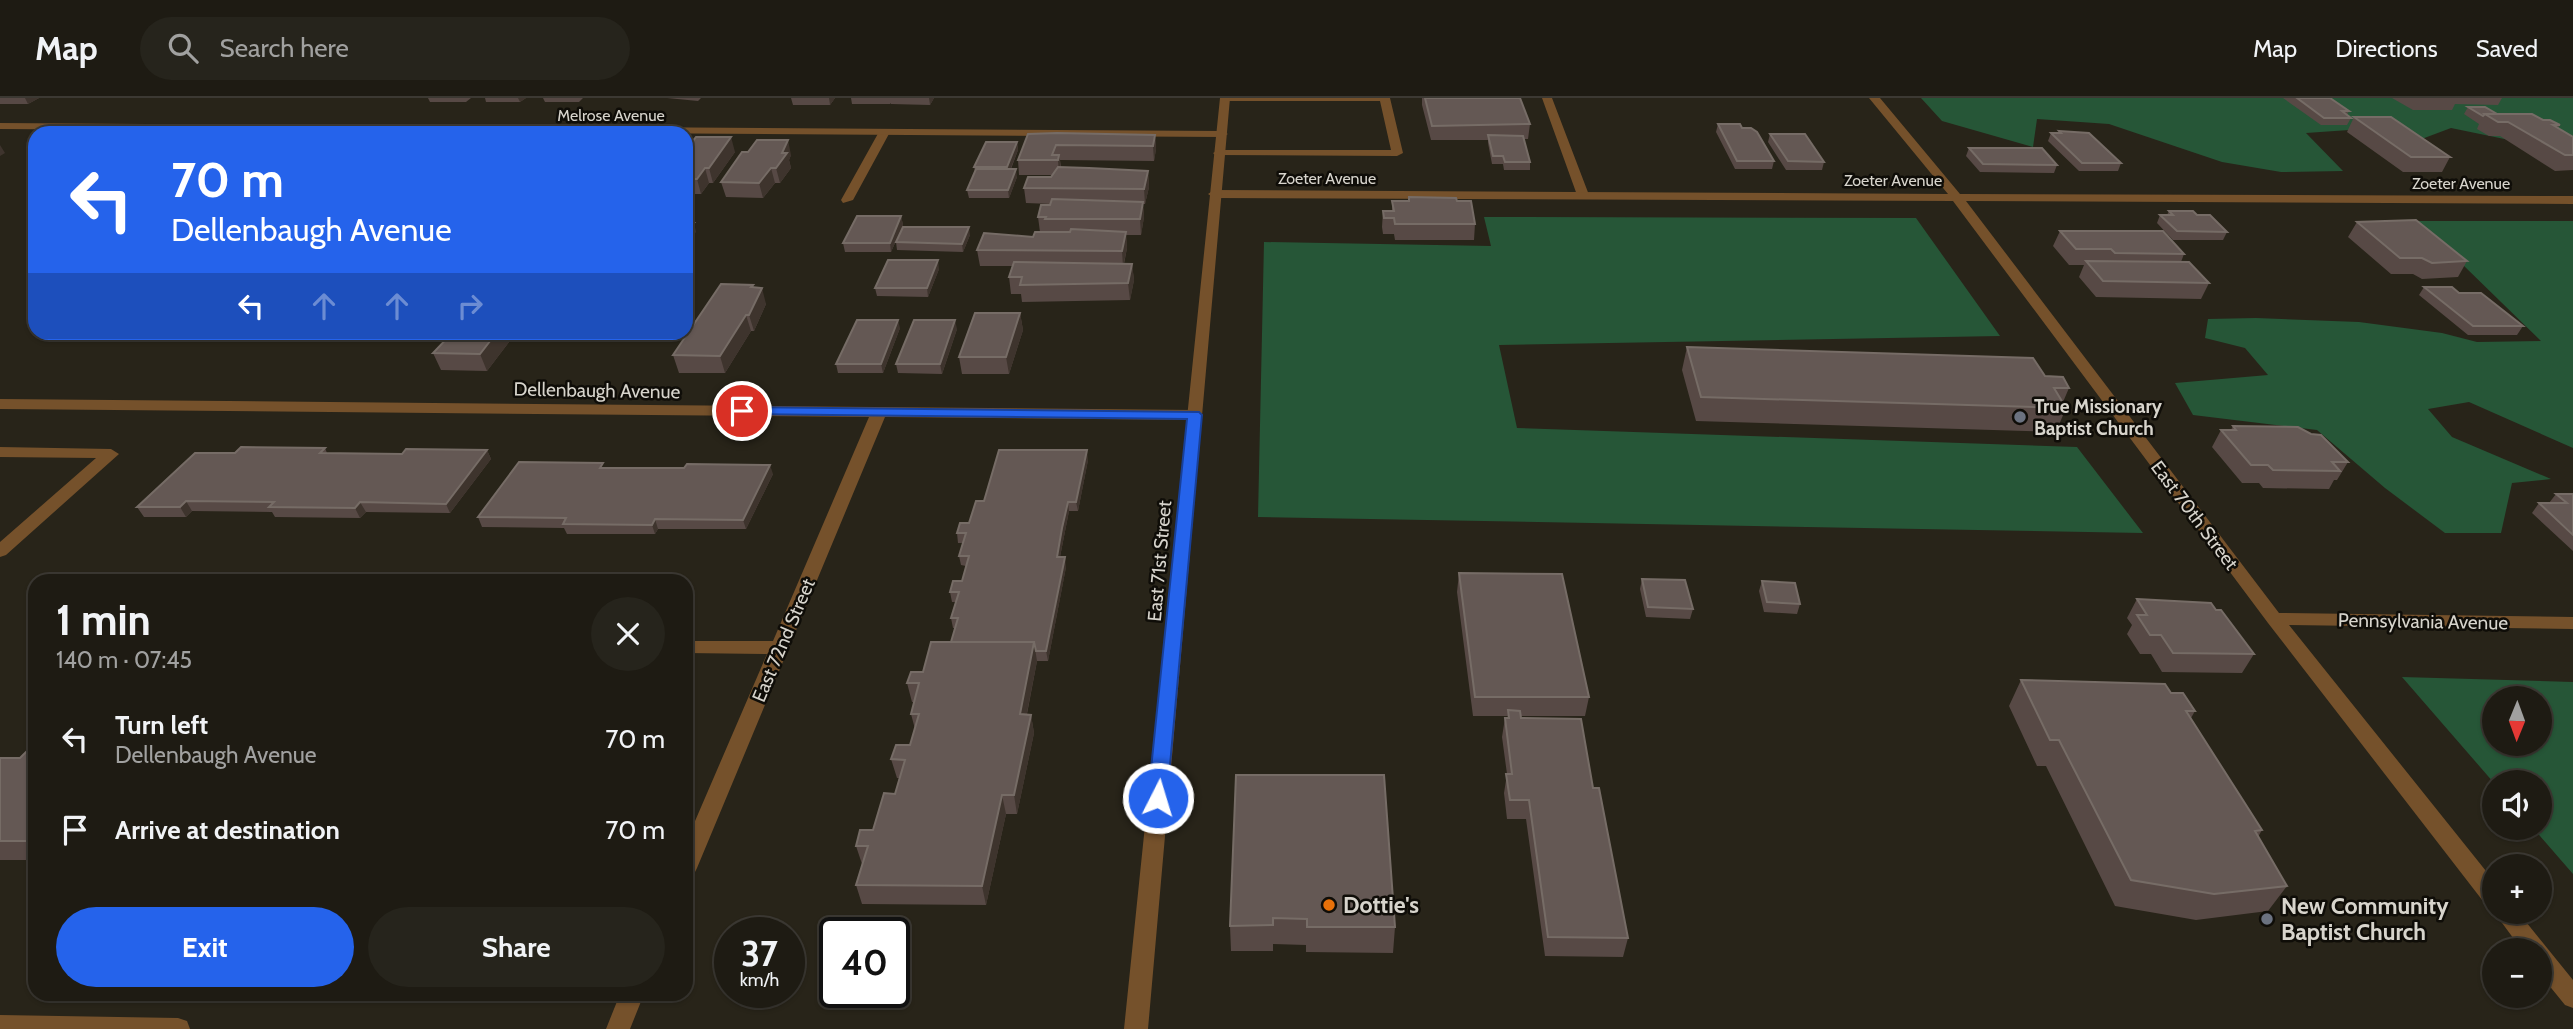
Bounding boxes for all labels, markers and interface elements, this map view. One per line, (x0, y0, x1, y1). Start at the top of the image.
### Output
search box (140, 17, 630, 80)
text: Map (35, 28, 98, 68)
icon: search (164, 29, 202, 67)
text: Search here (220, 32, 349, 64)
text: Map (2253, 34, 2297, 63)
text: Directions (2335, 34, 2438, 63)
text: Saved (2476, 34, 2538, 63)
street label: Melrose Avenue (557, 106, 665, 125)
text: 70 m (171, 150, 284, 209)
icon: left (56, 154, 147, 245)
street label: Zoeter Avenue (1278, 169, 1376, 188)
street label: Zoeter Avenue (1844, 171, 1942, 190)
street label: Zoeter Avenue (2412, 174, 2510, 193)
text: Dellenbaugh Avenue (171, 210, 452, 249)
icon: left (232, 287, 270, 325)
icon: ahead (305, 287, 343, 325)
icon: ahead (378, 287, 416, 325)
icon: right (451, 287, 489, 325)
street label: Dellenbaugh Avenue (514, 378, 681, 403)
pin (712, 381, 772, 441)
icon: arrive (723, 392, 761, 430)
place label: True Missionary Baptist Church (2034, 395, 2163, 440)
marker: True Missionary Baptist Church (2012, 409, 2028, 425)
street label: East 70th Street (2146, 456, 2243, 575)
street label: East 71st Street (1143, 499, 1176, 622)
street label: East 72nd Street (747, 574, 820, 705)
text: 1 min (56, 594, 151, 646)
button: close (591, 597, 665, 671)
street label: Pennsylvania Avenue (2338, 609, 2508, 634)
text: 140 m · 07:45 (56, 646, 192, 674)
north arrow (2482, 686, 2552, 756)
map controls (2482, 686, 2552, 1008)
text: Turn left (115, 709, 208, 741)
icon: left (56, 720, 94, 758)
text: 70 m (605, 723, 665, 755)
text: Dellenbaugh Avenue (115, 741, 317, 769)
position arrow (1121, 761, 1195, 835)
button: sound (2482, 770, 2552, 840)
icon: arrive (56, 811, 94, 849)
text: Arrive at destination (115, 814, 340, 846)
text: 70 m (605, 814, 665, 846)
button: + (2482, 854, 2552, 924)
place label: Dottie's (1343, 891, 1419, 919)
place label: New Community Baptist Church (2281, 892, 2449, 946)
marker: Dottie's (1321, 897, 1337, 913)
button: Exit (56, 907, 354, 987)
button: Share (368, 907, 665, 987)
marker: New Community Baptist Church (2259, 911, 2275, 927)
speed limit sign: 40 (819, 917, 910, 1008)
text: 37 (741, 932, 778, 975)
button: − (2482, 938, 2552, 1008)
text: km/h (740, 969, 779, 991)

